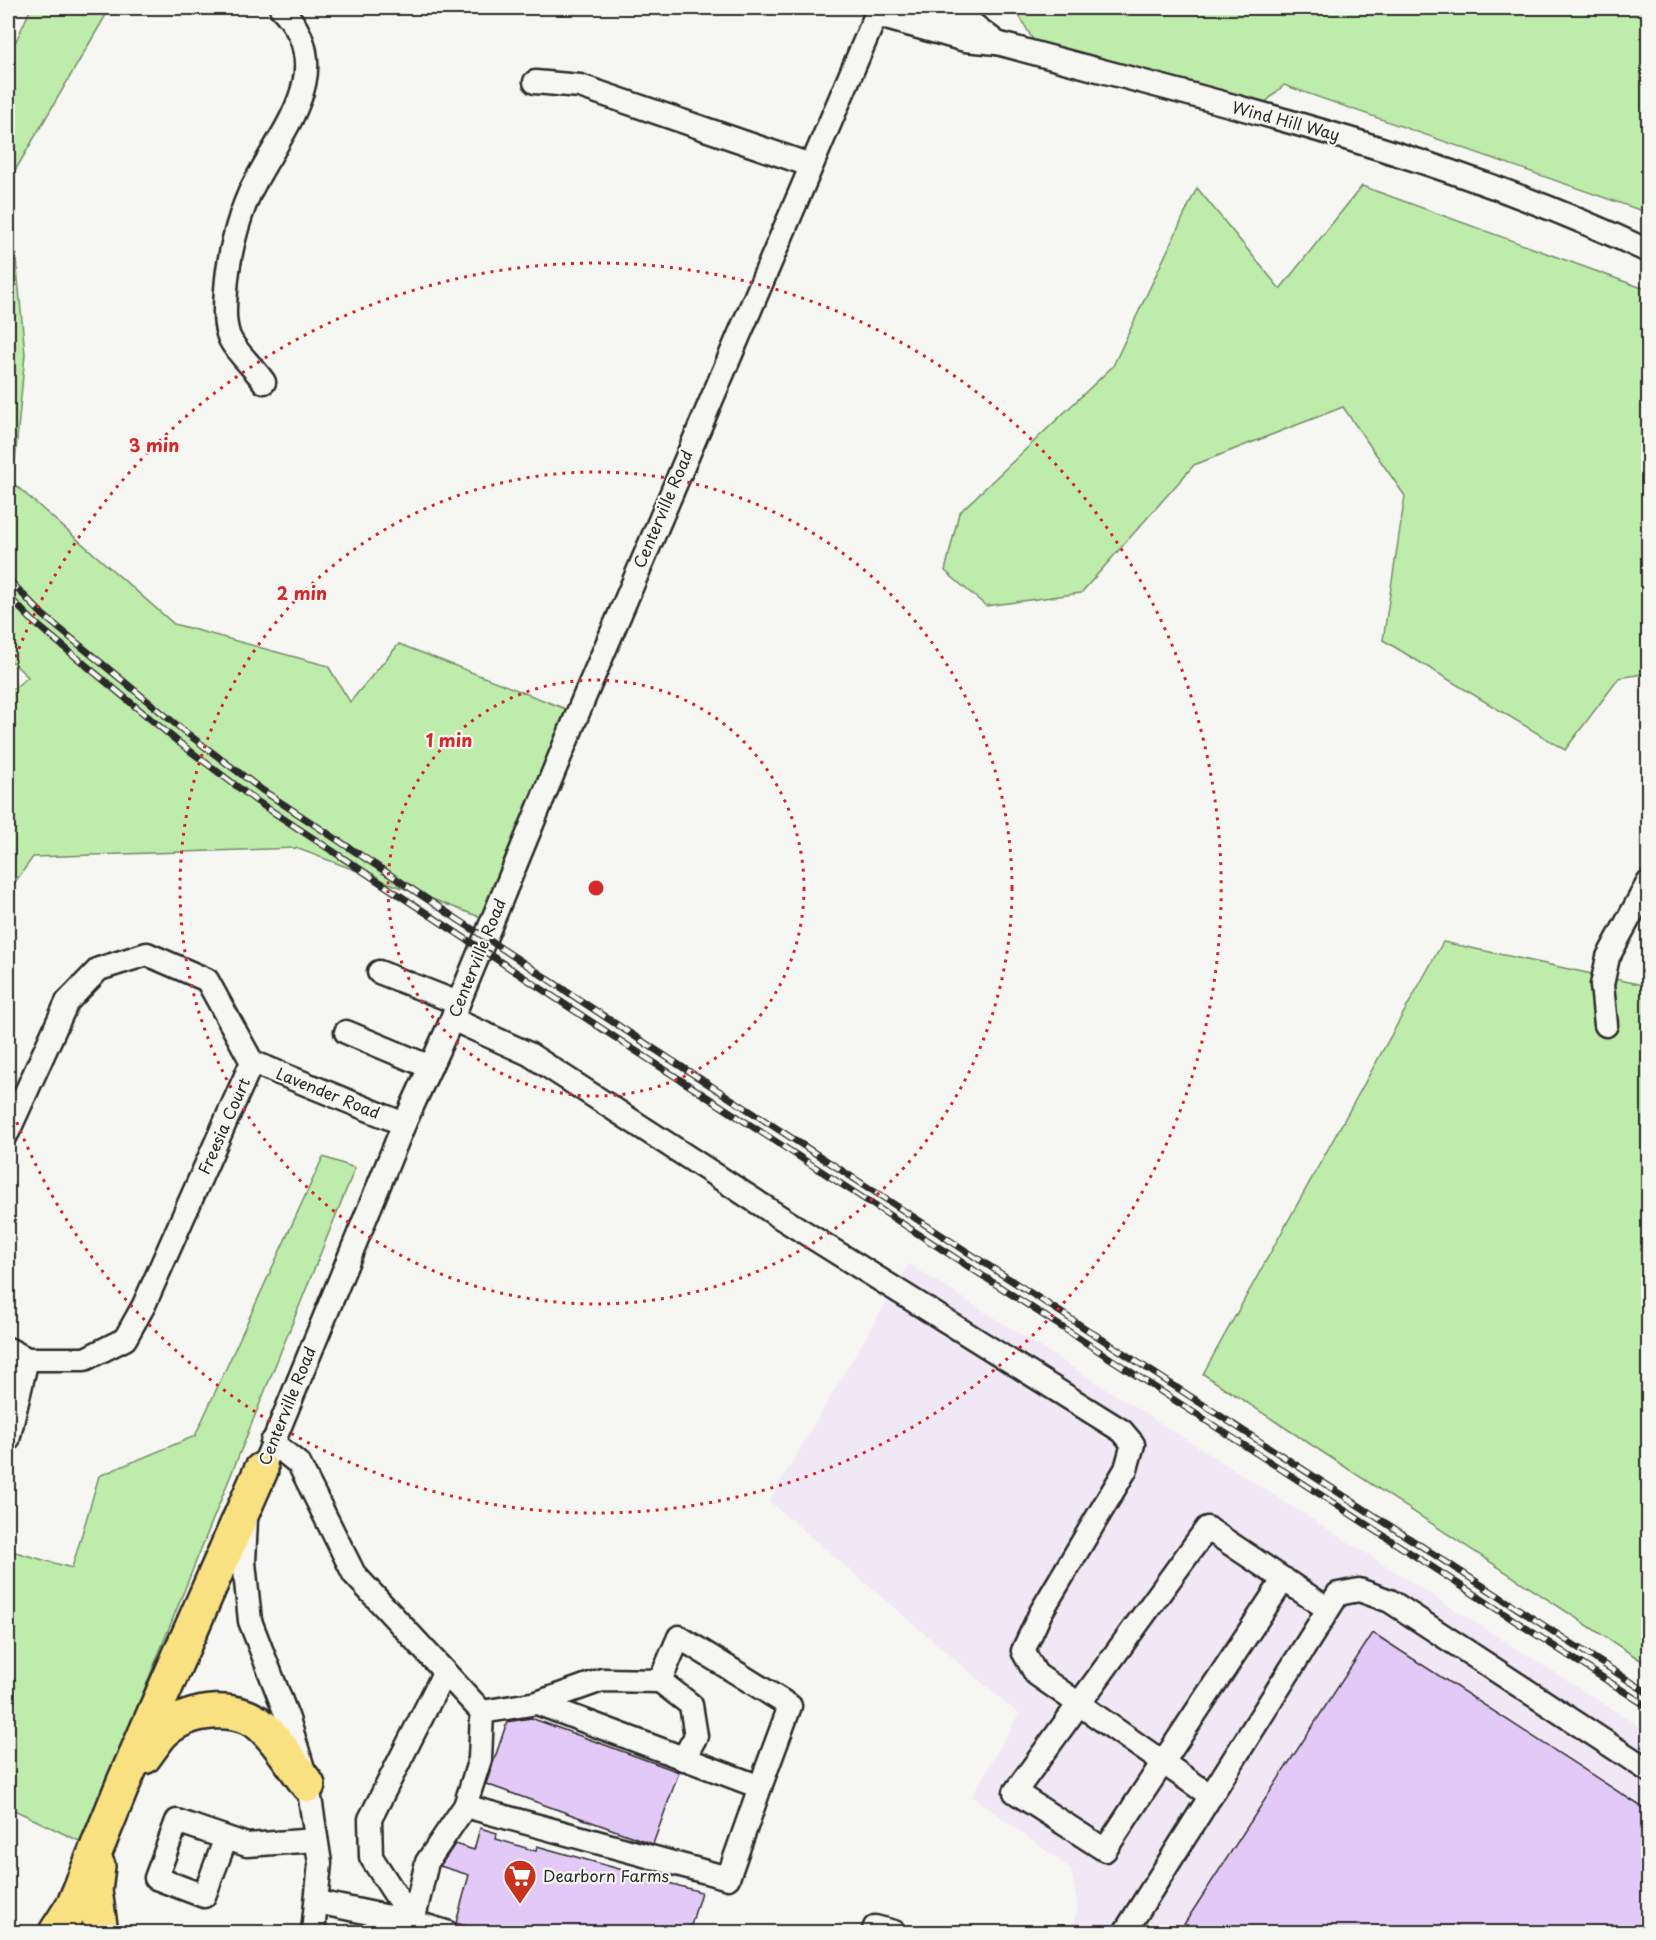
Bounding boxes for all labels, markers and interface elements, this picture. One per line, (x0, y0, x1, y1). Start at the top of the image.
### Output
street label: Wind Hill Way (1230, 94, 1343, 146)
text: 3 min (129, 431, 179, 458)
street label: Centerville Road (626, 446, 698, 571)
text: 2 min (277, 579, 327, 606)
text: 1 min (426, 726, 472, 753)
centre of rings (586, 878, 606, 898)
street label: Centerville Road (441, 895, 511, 1021)
street label: Lavender Road (273, 1060, 384, 1124)
street label: Freesia Court (191, 1073, 255, 1178)
street label: Centerville Road (251, 1343, 321, 1469)
supermarket icon: Dearborn Farms (502, 1858, 538, 1905)
place label: Dearborn Farms (543, 1863, 669, 1887)

